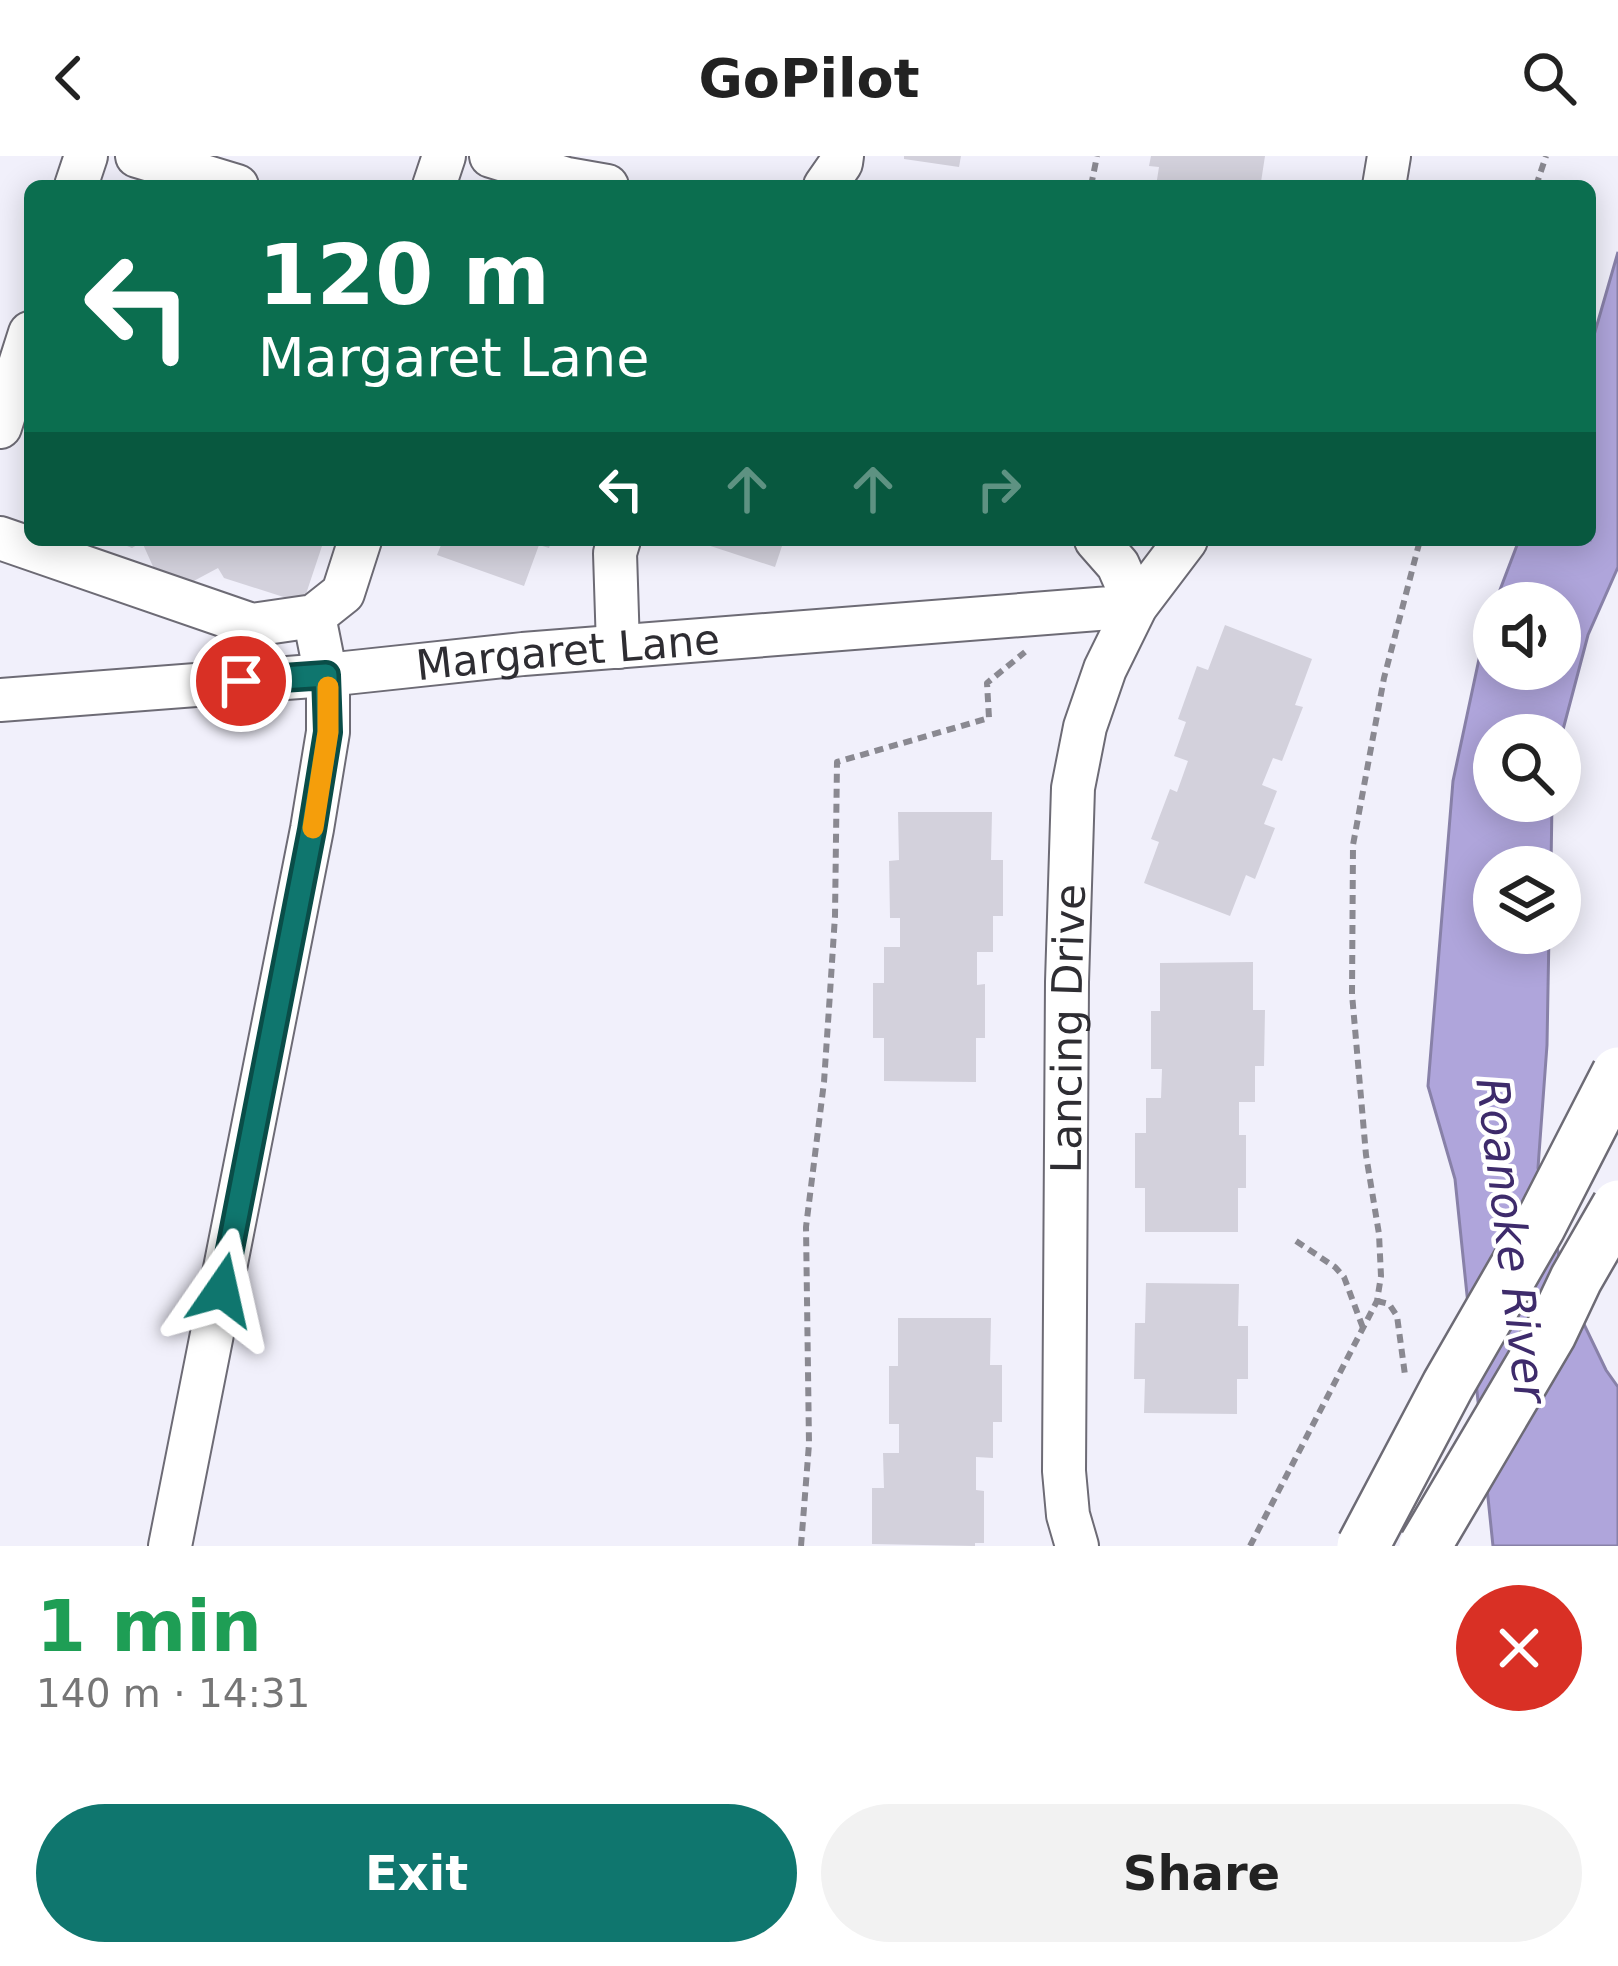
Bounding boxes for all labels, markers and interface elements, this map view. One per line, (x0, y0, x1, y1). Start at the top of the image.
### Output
icon: back (36, 45, 102, 111)
icon: search (1516, 45, 1582, 111)
text: GoPilot (699, 47, 919, 110)
text: 120 m (258, 226, 550, 324)
icon: left (60, 228, 216, 384)
text: Margaret Lane (258, 326, 650, 389)
icon: left (588, 456, 654, 522)
icon: ahead (714, 456, 780, 522)
icon: ahead (840, 456, 906, 522)
icon: right (966, 456, 1032, 522)
map controls (1473, 582, 1581, 954)
button: sound (1473, 582, 1581, 690)
street label: Margaret Lane (414, 615, 722, 690)
pin (190, 630, 292, 732)
icon: arrive (208, 648, 274, 714)
button: search (1473, 714, 1581, 822)
button: layers (1473, 846, 1581, 954)
street label: Lancing Drive (1042, 883, 1095, 1173)
water label: Roanoke River (1465, 1075, 1558, 1408)
position arrow (159, 1227, 285, 1353)
text: 1 min (36, 1584, 262, 1668)
button: close (1456, 1585, 1582, 1711)
text: 140 m · 14:31 (36, 1671, 310, 1716)
button: Exit (36, 1804, 797, 1942)
button: Share (821, 1804, 1582, 1942)

